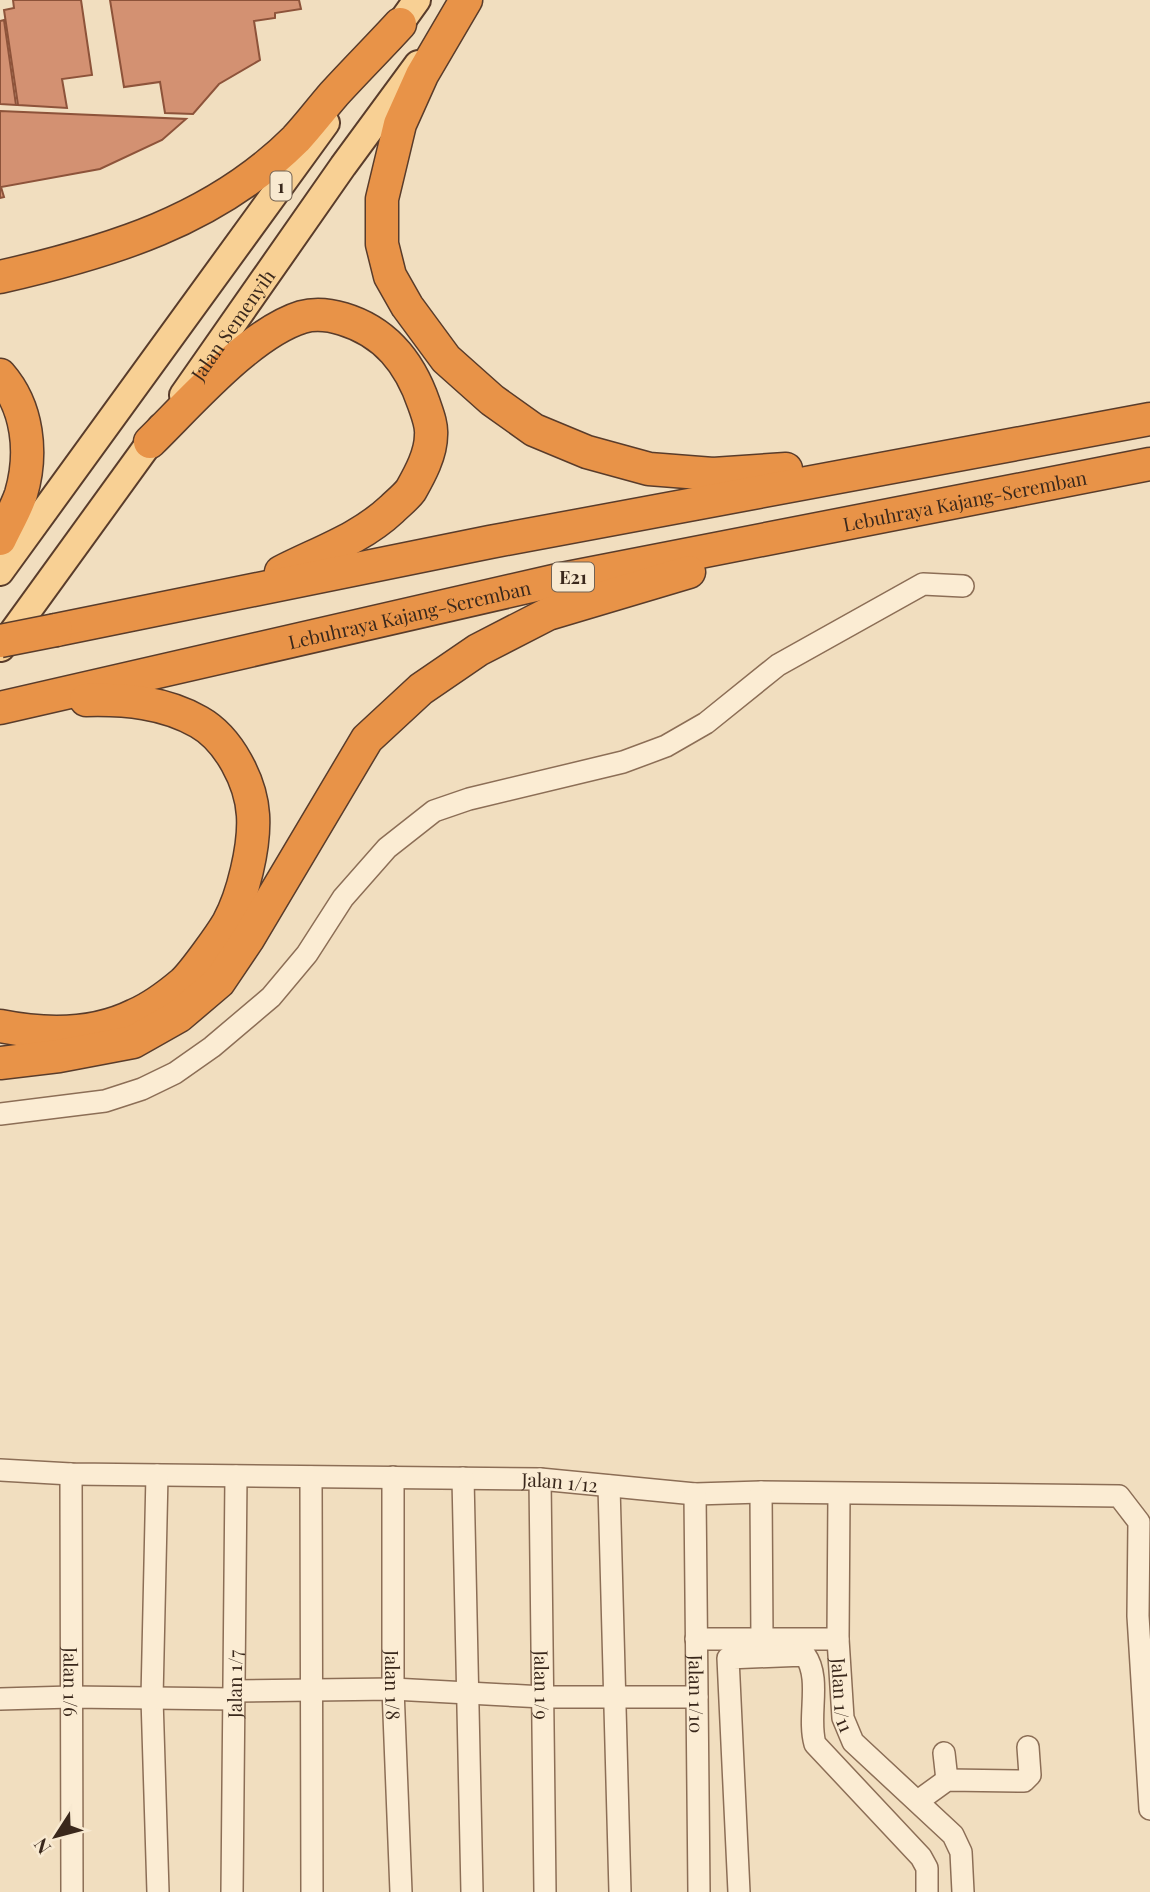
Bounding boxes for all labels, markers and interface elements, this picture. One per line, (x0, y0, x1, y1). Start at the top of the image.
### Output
road number: 1 (270, 172, 292, 201)
street label: Jalan Semenyih (184, 264, 280, 386)
street label: Lebuhraya Kajang-Seremban (841, 464, 1090, 537)
road number: E21 (552, 562, 594, 592)
street label: Lebuhraya Kajang-Seremban (286, 573, 534, 654)
street label: Jalan 1/12 (520, 1466, 599, 1498)
street label: Jalan 1/6 (58, 1646, 85, 1717)
street label: Jalan 1/8 (380, 1649, 407, 1721)
street label: Jalan 1/9 (529, 1649, 556, 1720)
street label: Jalan 1/7 (221, 1650, 247, 1719)
street label: Jalan 1/10 (684, 1653, 710, 1734)
street label: Jalan 1/11 (826, 1656, 860, 1736)
north arrow (21, 1801, 91, 1871)
text: N (27, 1833, 56, 1860)

